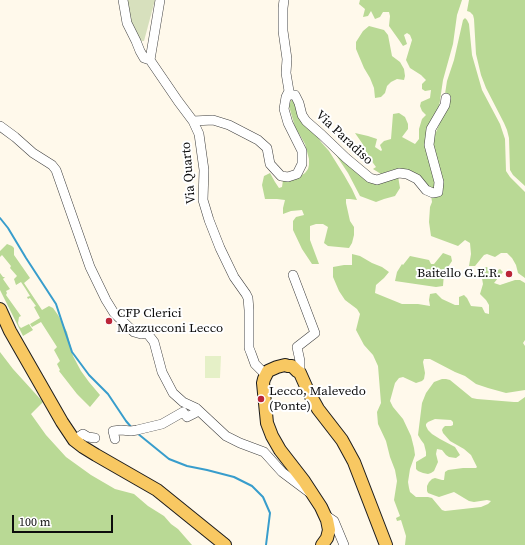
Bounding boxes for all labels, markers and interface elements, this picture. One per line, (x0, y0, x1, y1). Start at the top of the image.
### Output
street label: Via Paradiso (312, 108, 376, 168)
street label: Via Quarto (179, 141, 199, 205)
place label: Baitello G.E.R. (417, 266, 501, 282)
marker: Baitello G.E.R. (504, 269, 514, 279)
place label: CFP Clerici Mazzucconi Lecco (117, 306, 223, 337)
marker: CFP Clerici Mazzucconi Lecco (104, 316, 114, 326)
place label: Lecco, Malevedo (Ponte) (269, 384, 366, 415)
marker: Lecco, Malevedo (Ponte) (256, 394, 266, 404)
scale bar (14, 507, 115, 533)
text: 100 m (19, 514, 51, 530)

